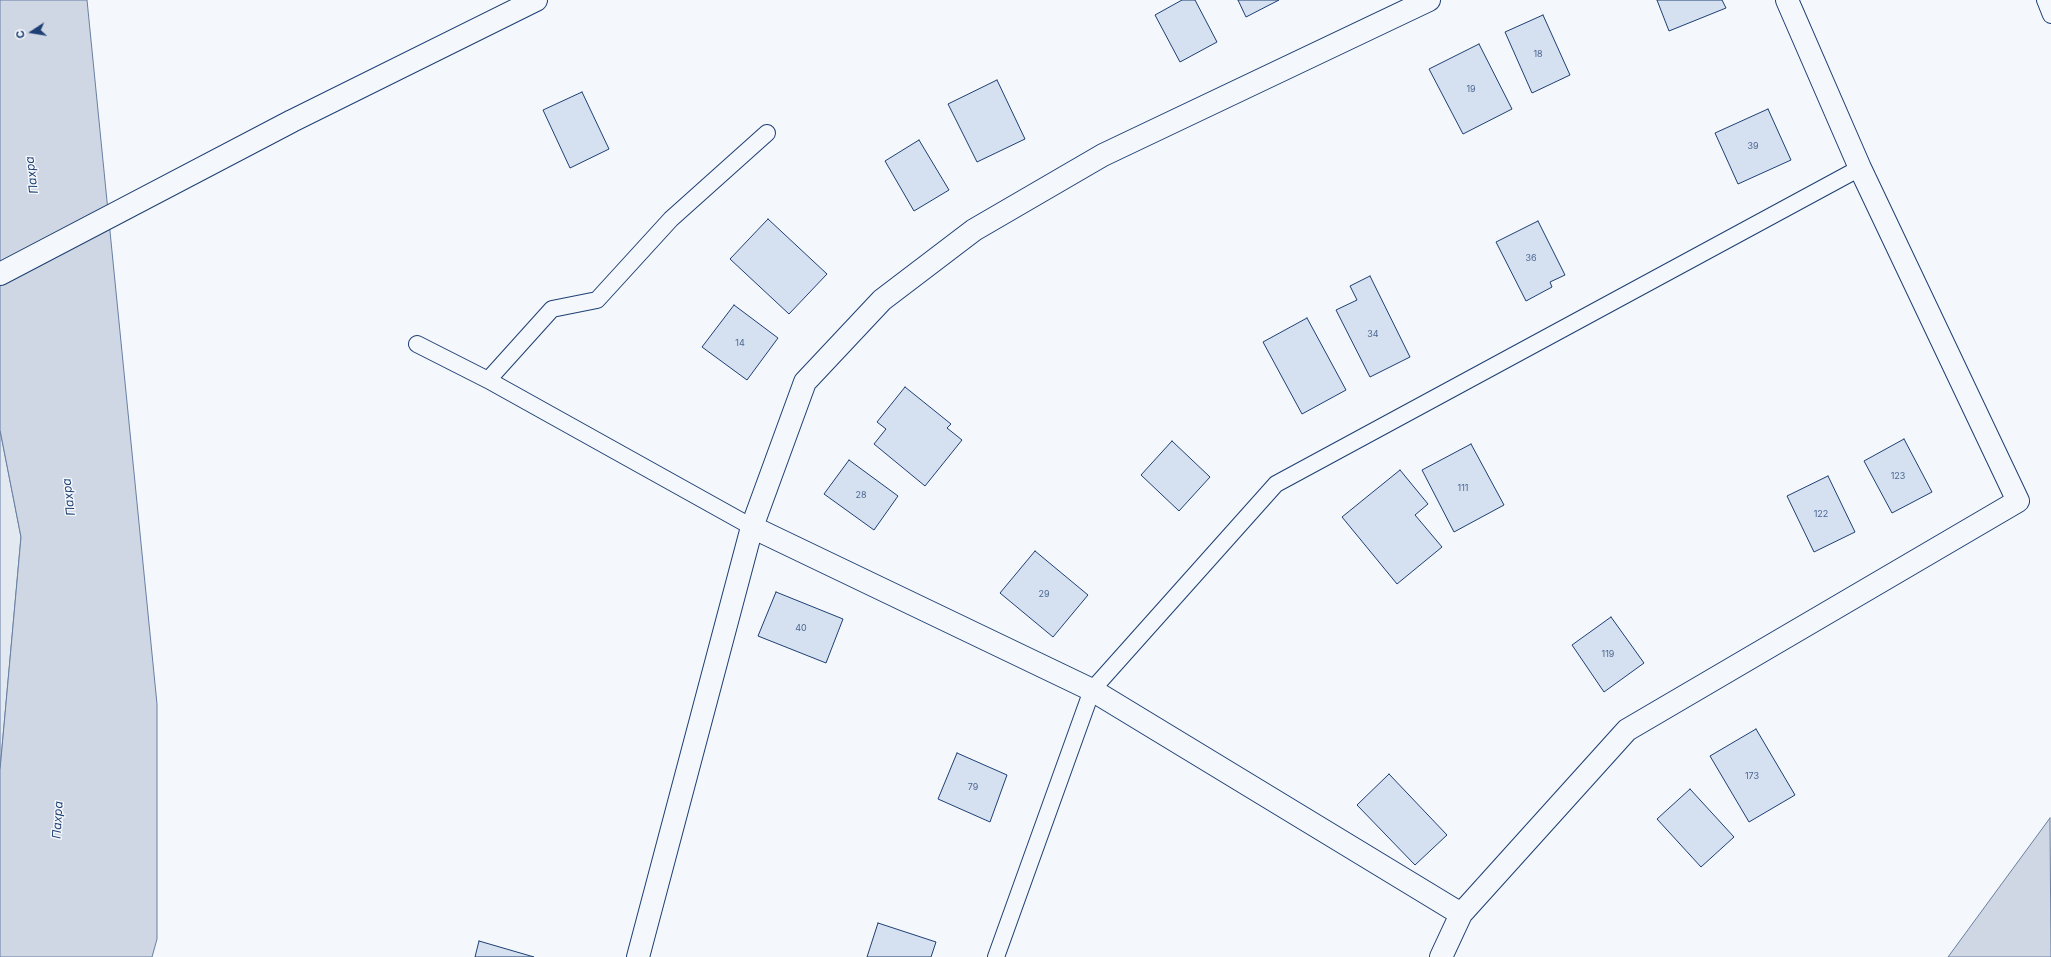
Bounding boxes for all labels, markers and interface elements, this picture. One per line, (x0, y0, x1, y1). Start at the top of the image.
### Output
north arrow (12, 12, 52, 52)
text: С (13, 29, 28, 40)
house number: 18 (1533, 49, 1543, 59)
house number: 19 (1466, 84, 1476, 94)
house number: 39 (1747, 141, 1759, 151)
water label: Пахра (23, 155, 41, 195)
house number: 36 (1525, 253, 1537, 263)
house number: 34 (1367, 329, 1379, 339)
house number: 14 (735, 338, 745, 348)
house number: 123 (1891, 471, 1905, 481)
water label: Пахра (60, 477, 78, 517)
house number: 111 (1458, 483, 1468, 493)
house number: 28 (855, 490, 867, 500)
house number: 122 (1814, 509, 1828, 519)
house number: 29 (1038, 589, 1050, 599)
house number: 40 (795, 623, 807, 633)
house number: 119 (1602, 649, 1614, 659)
house number: 173 (1745, 771, 1759, 781)
house number: 79 (968, 782, 978, 792)
water label: Пахра (50, 801, 66, 839)

